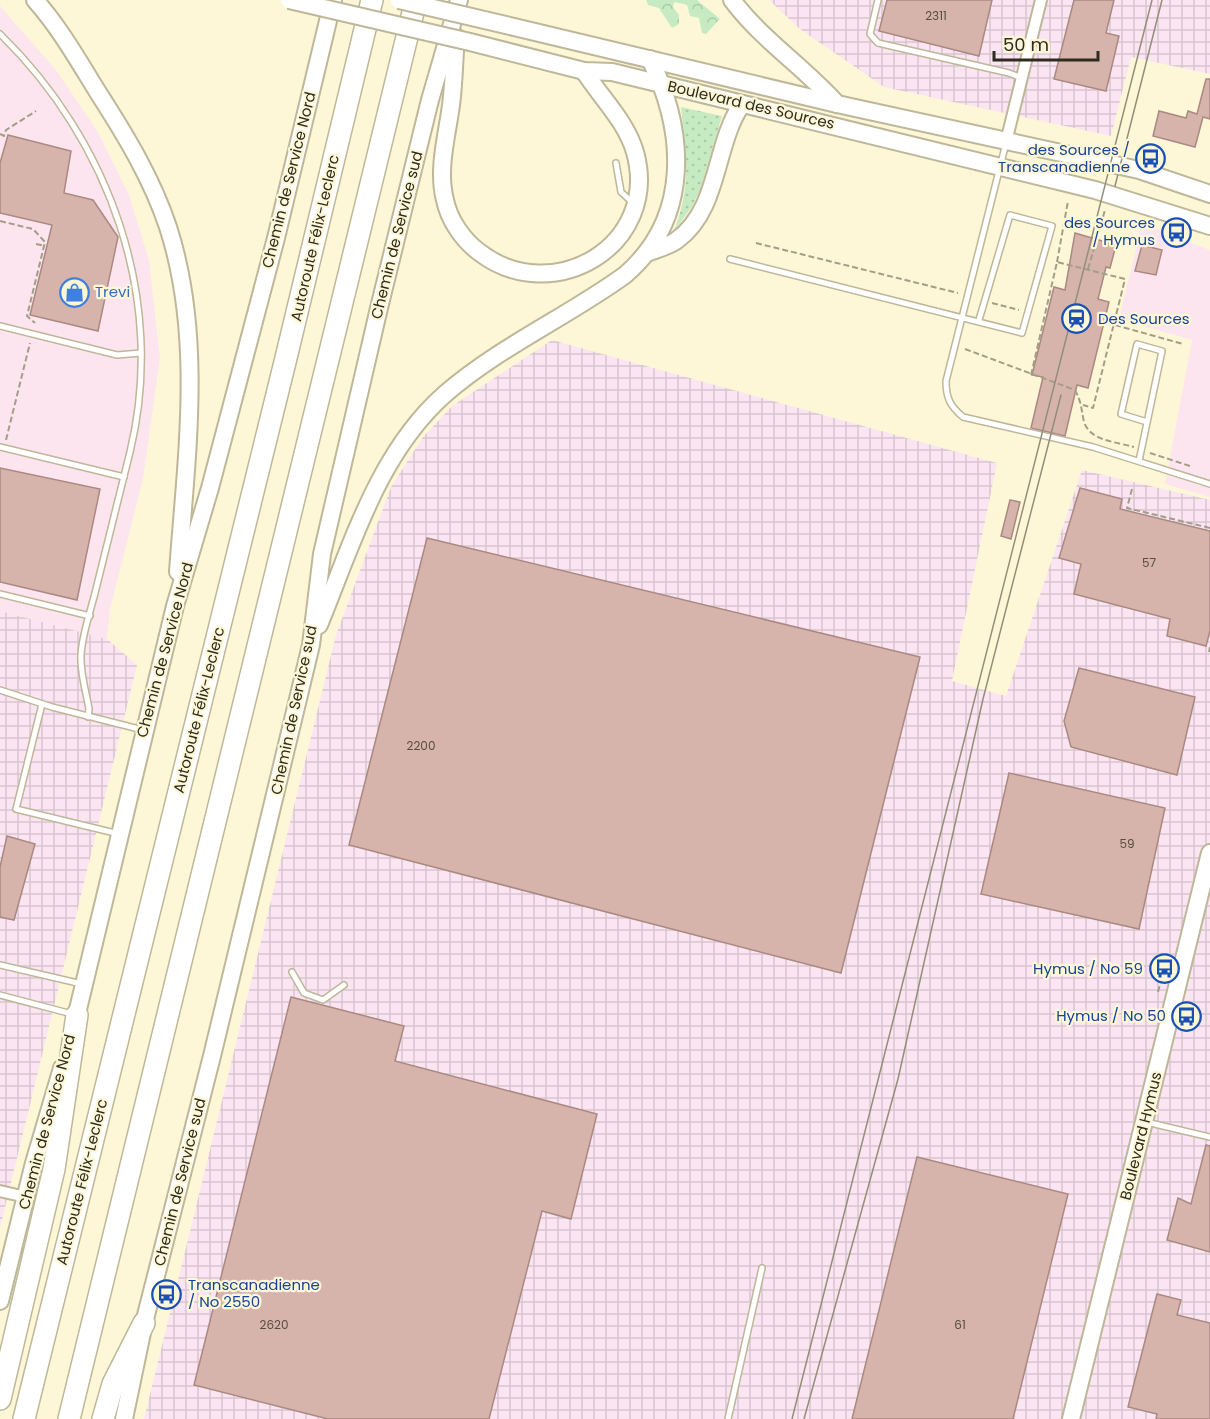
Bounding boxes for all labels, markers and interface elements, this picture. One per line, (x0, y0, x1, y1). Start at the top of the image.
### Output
house number: 2311 (925, 7, 947, 24)
scale bar (994, 24, 1098, 62)
text: 50 m (1003, 32, 1049, 57)
street label: Boulevard des Sources (666, 75, 837, 134)
street label: Chemin de Service Nord (256, 90, 321, 270)
place label: des Sources / Transcanadienne (998, 139, 1130, 177)
bus stop icon: des Sources / Transcanadienne (1135, 143, 1167, 175)
street label: Chemin de Service sud (365, 149, 428, 321)
street label: Autoroute Félix-Leclerc (285, 152, 344, 323)
place label: des Sources / Hymus (1064, 212, 1155, 250)
bus stop icon: des Sources / Hymus (1160, 216, 1192, 248)
shop icon: Trevi (58, 276, 90, 308)
place label: Trevi (95, 281, 130, 302)
station icon: Des Sources (1061, 303, 1093, 335)
place label: Des Sources (1098, 308, 1190, 329)
house number: 57 (1142, 554, 1156, 571)
street label: Chemin de Service Nord (131, 560, 198, 740)
street label: Chemin de Service sud (265, 623, 322, 796)
street label: Autoroute Félix-Leclerc (168, 625, 229, 795)
house number: 2200 (407, 737, 435, 754)
house number: 59 (1119, 835, 1135, 852)
bus stop icon: Hymus / No 59 (1148, 953, 1180, 985)
place label: Hymus / No 59 (1033, 958, 1143, 979)
bus stop icon: Hymus / No 50 (1171, 1000, 1203, 1032)
place label: Hymus / No 50 (1056, 1005, 1166, 1026)
street label: Chemin de Service Nord (13, 1032, 80, 1212)
street label: Boulevard Hymus (1114, 1069, 1167, 1202)
street label: Chemin de Service sud (148, 1096, 211, 1268)
street label: Autoroute Félix-Leclerc (51, 1097, 112, 1267)
place label: Transcanadienne / No 2550 (188, 1274, 320, 1312)
bus stop icon: Transcanadienne / No 2550 (151, 1278, 183, 1310)
house number: 2620 (260, 1316, 288, 1333)
house number: 61 (954, 1316, 966, 1333)

